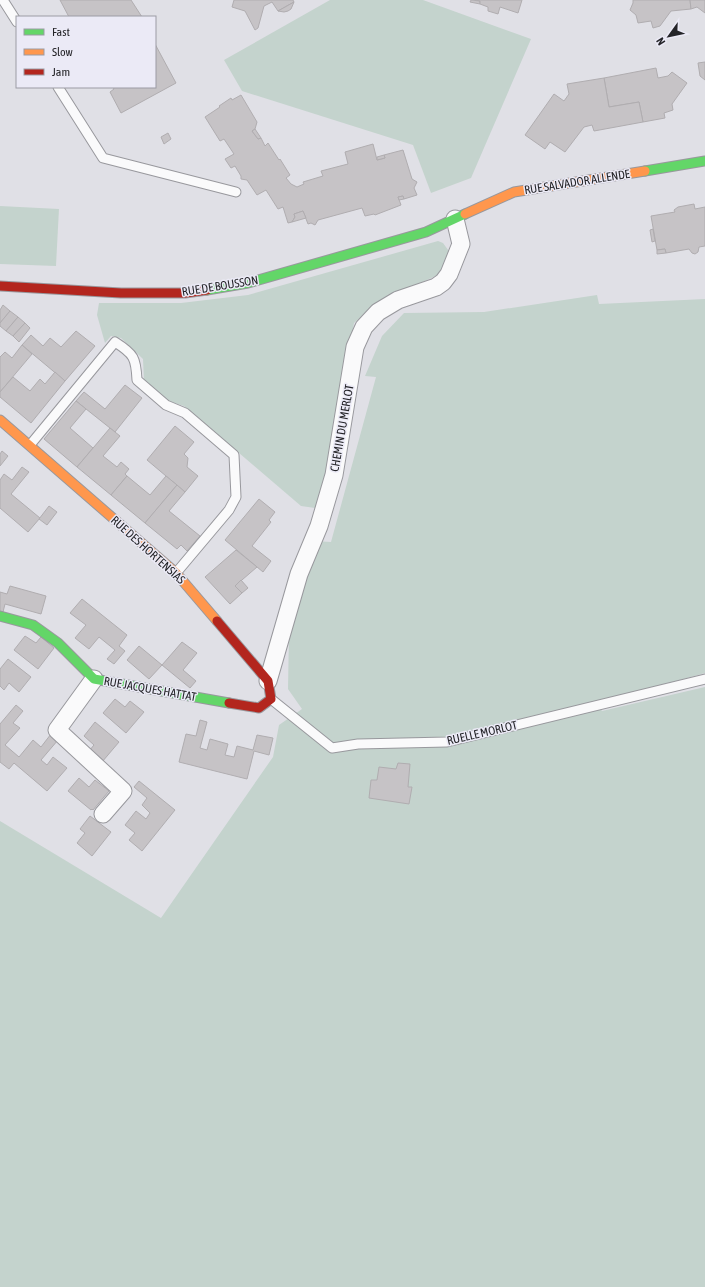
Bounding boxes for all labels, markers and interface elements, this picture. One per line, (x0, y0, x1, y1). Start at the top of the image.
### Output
legend (16, 16, 156, 88)
north arrow (649, 16, 689, 56)
text: Fast (52, 25, 70, 39)
text: N (654, 35, 667, 47)
text: Slow (52, 45, 73, 59)
text: Jam (52, 65, 70, 79)
street label: RUE SALVADOR ALLENDE (523, 167, 631, 197)
street label: RUE DE BOUSSON (181, 273, 259, 299)
street label: CHEMIN DU MERLOT (327, 383, 357, 473)
street label: RUE DES HORTENSIAS (108, 513, 188, 587)
street label: RUE JACQUES HATTAT (103, 674, 198, 704)
street label: RUELLE MORLOT (445, 718, 519, 748)

